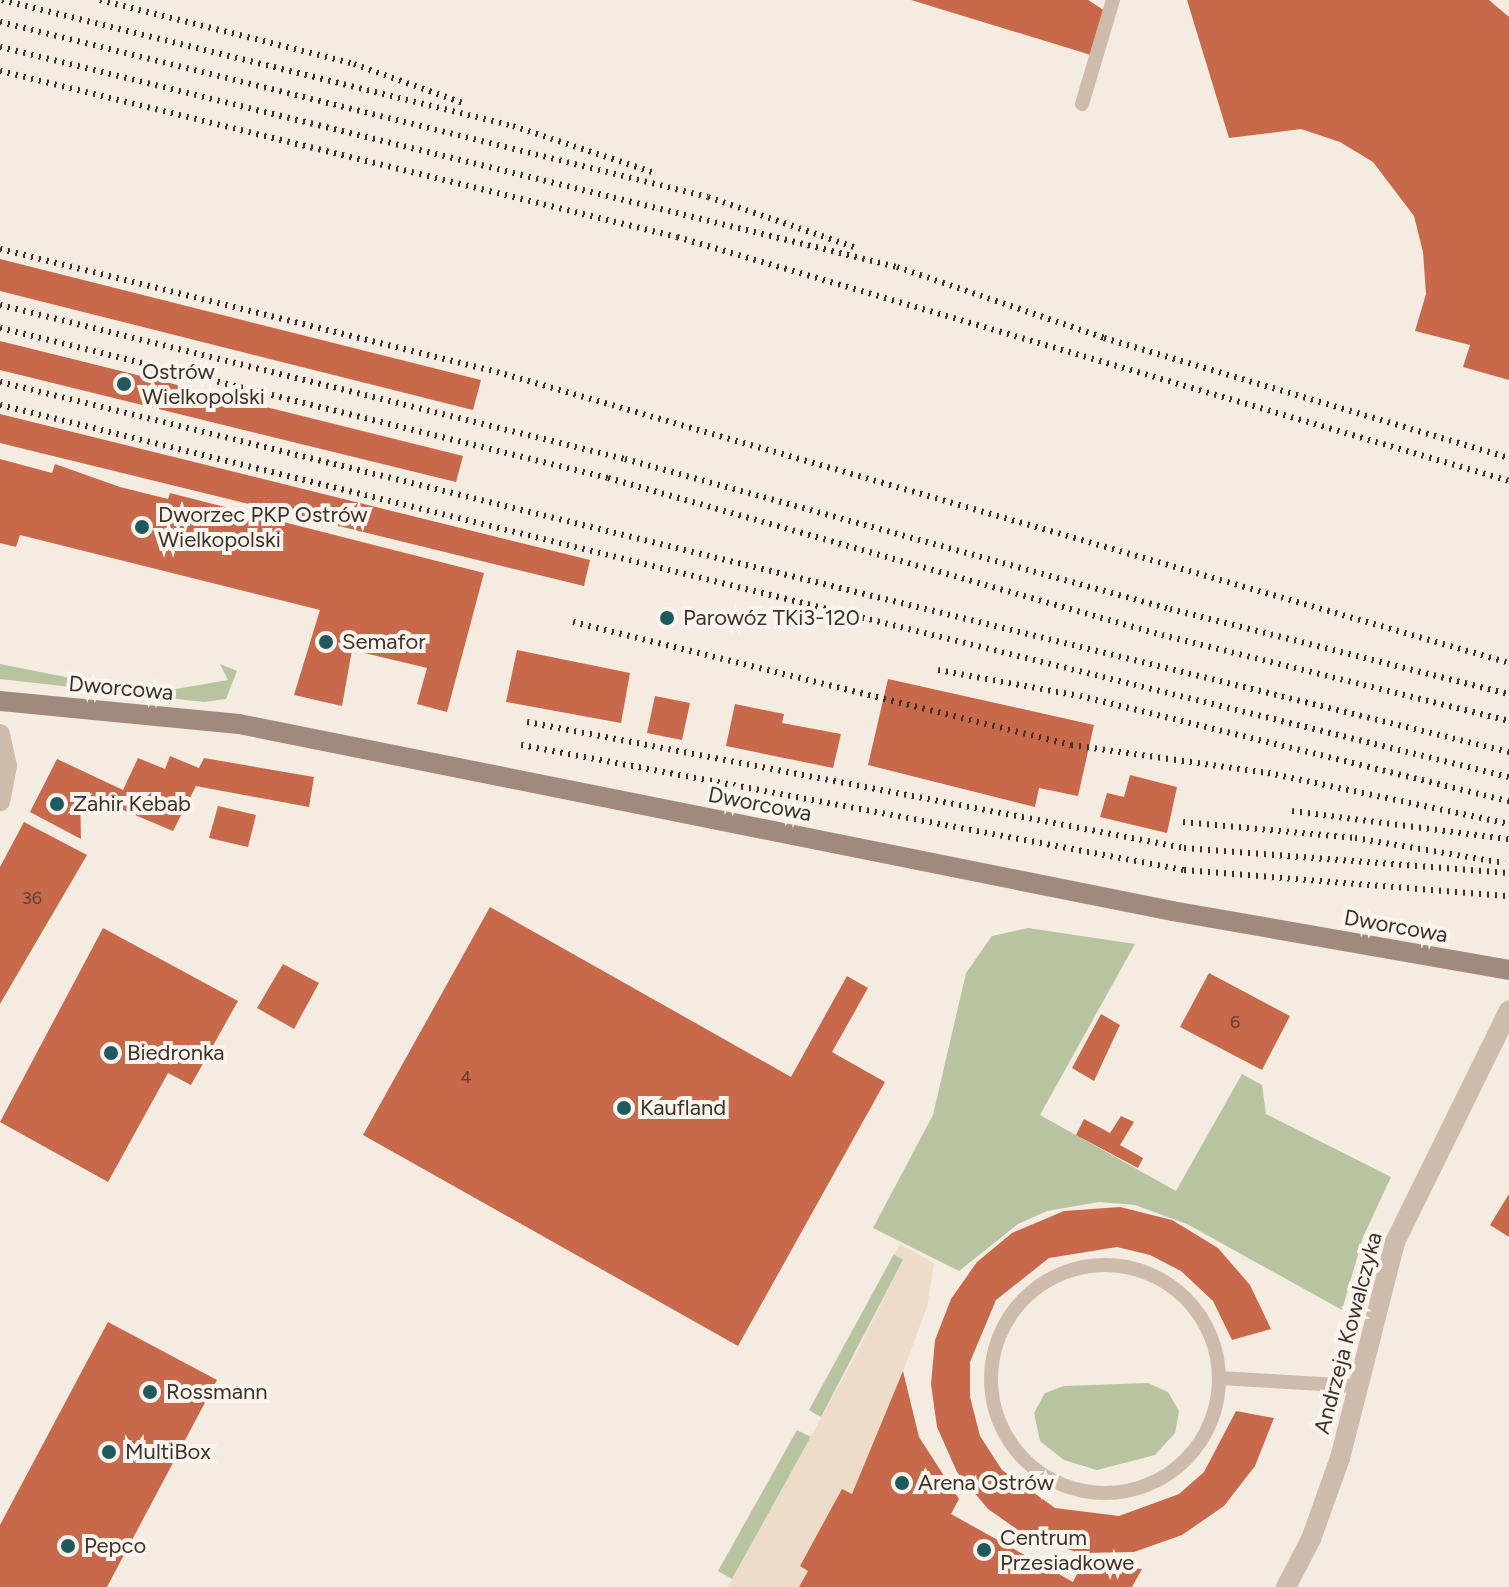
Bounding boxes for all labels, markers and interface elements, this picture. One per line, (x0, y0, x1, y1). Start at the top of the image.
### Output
place label: Ostrów Wielkopolski (142, 358, 265, 410)
marker: Ostrów Wielkopolski (113, 373, 135, 395)
place label: Dworzec PKP Ostrów Wielkopolski (158, 501, 368, 552)
marker: Dworzec PKP Ostrów Wielkopolski (133, 518, 151, 536)
place label: Parowóz TKi3-120 (683, 605, 860, 631)
marker: Parowóz TKi3-120 (658, 609, 676, 627)
place label: Semafor (342, 629, 426, 655)
marker: Semafor (317, 633, 335, 651)
street label: Dworcowa (68, 670, 174, 706)
street label: Dworcowa (706, 781, 814, 827)
place label: Zahir Kebab (73, 791, 191, 817)
marker: Zahir Kebab (48, 795, 66, 813)
house number: 36 (22, 887, 42, 909)
street label: Dworcowa (1342, 904, 1450, 948)
house number: 6 (1230, 1011, 1240, 1033)
place label: Biedronka (127, 1040, 225, 1066)
marker: Biedronka (102, 1044, 120, 1062)
house number: 4 (460, 1066, 472, 1088)
place label: Kaufland (640, 1095, 726, 1121)
marker: Kaufland (615, 1099, 633, 1117)
street label: Andrzeja Kowalczyka (1308, 1229, 1388, 1437)
place label: Rossmann (166, 1379, 268, 1405)
marker: Rossmann (141, 1383, 159, 1401)
place label: MultiBox (125, 1439, 211, 1465)
marker: MultiBox (100, 1443, 118, 1461)
place label: Arena Ostrów (918, 1470, 1054, 1496)
marker: Arena Ostrów (893, 1474, 911, 1492)
place label: Centrum Przesiadkowe (1000, 1524, 1134, 1576)
place label: Pepco (84, 1533, 146, 1559)
marker: Pepco (59, 1537, 77, 1555)
marker: Centrum Przesiadkowe (975, 1541, 993, 1559)

